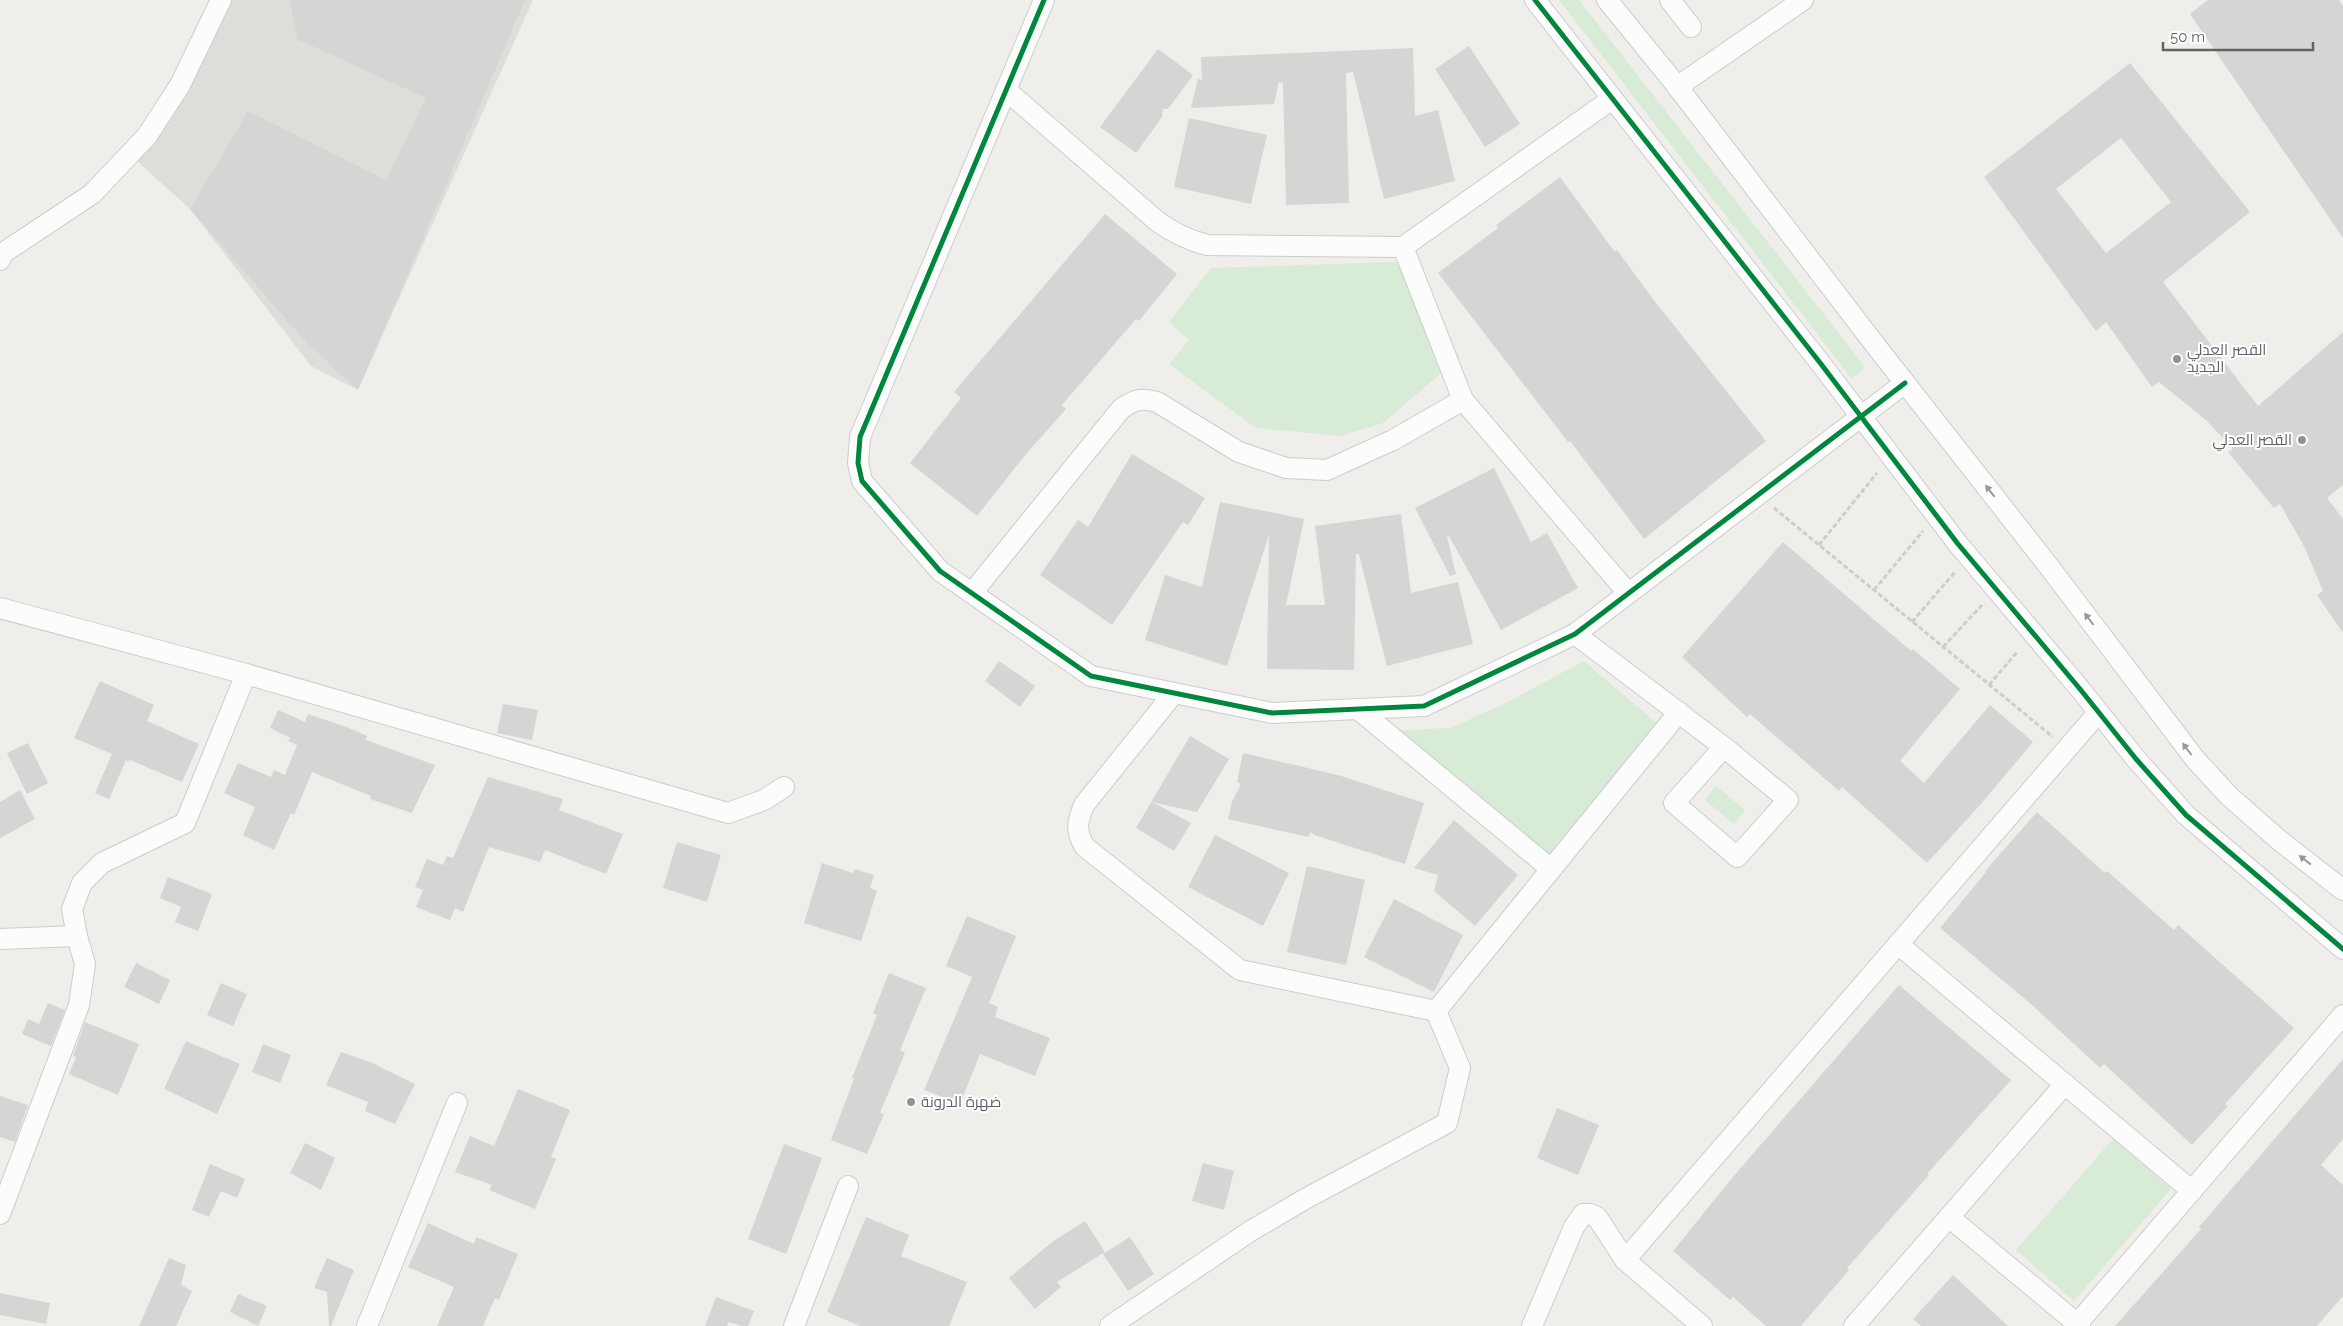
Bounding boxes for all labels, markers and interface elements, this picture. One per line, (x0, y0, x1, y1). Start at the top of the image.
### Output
scale bar (2163, 20, 2313, 52)
text: 50 m (2170, 28, 2205, 46)
place label: القصر العدلي الجديد (2187, 341, 2266, 376)
marker: القصر العدلي الجديد (2171, 353, 2183, 365)
place label: القصر العدلي (2213, 431, 2292, 452)
marker: القصر العدلي (2296, 434, 2308, 446)
one-way arrow (1984, 484, 1995, 497)
one-way arrow (2084, 613, 2095, 626)
one-way arrow (2182, 742, 2192, 756)
one-way arrow (2299, 855, 2312, 866)
place label: ضهرة الدرونة (921, 1093, 1001, 1112)
marker: ضهرة الدرونة (905, 1096, 917, 1108)

